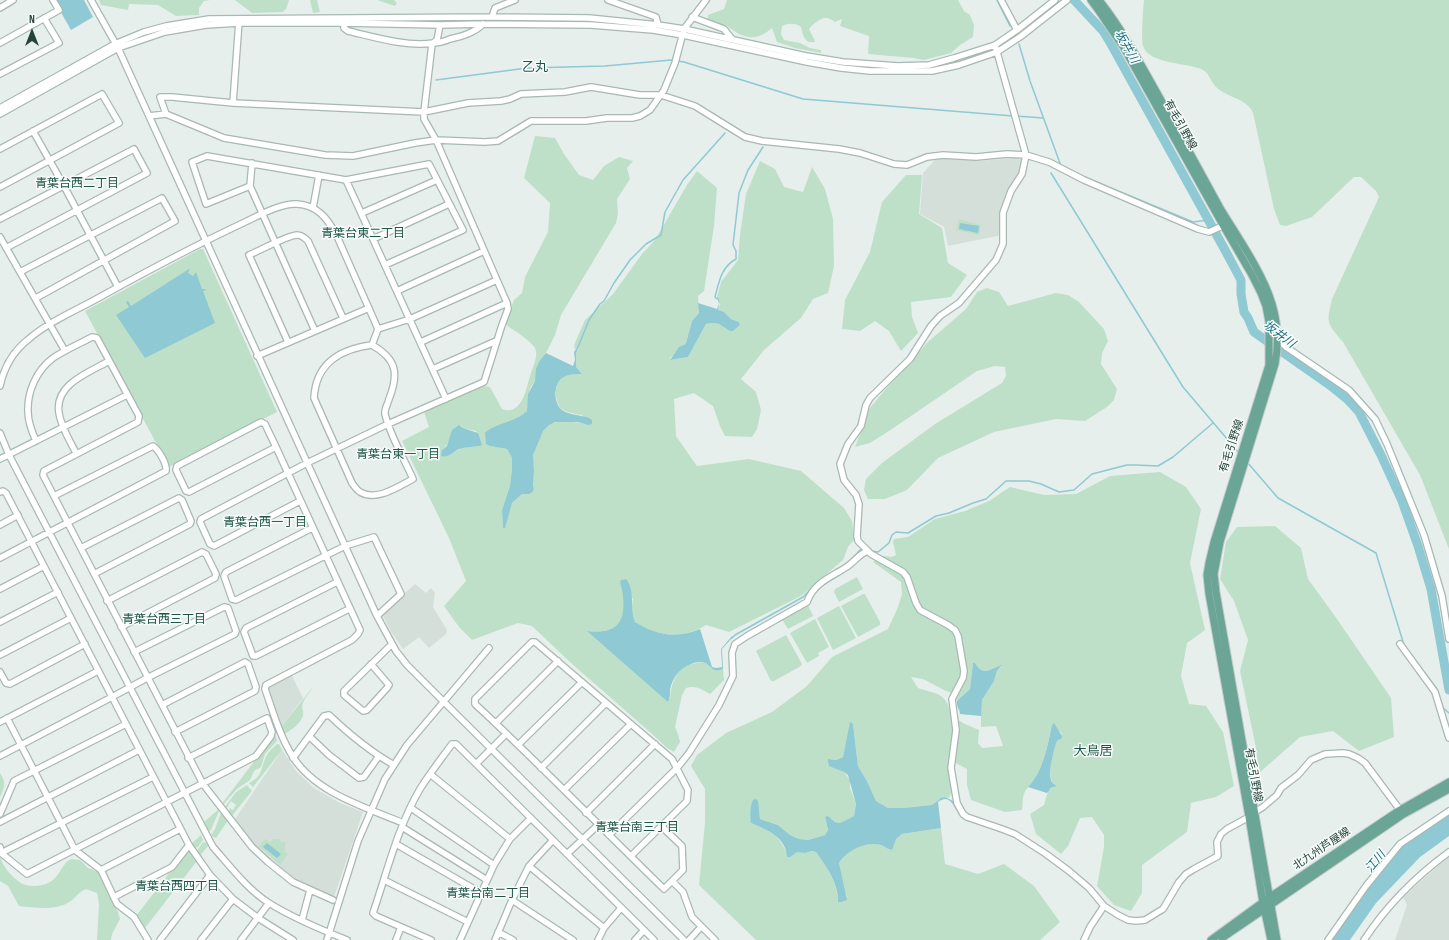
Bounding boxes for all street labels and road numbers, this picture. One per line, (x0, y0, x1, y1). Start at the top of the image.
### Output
street label: 有毛引野線 (1161, 98, 1199, 152)
street label: 有毛引野線 (1217, 418, 1247, 474)
street label: 有毛引野線 (1242, 747, 1264, 803)
street label: 北九州芦屋線 (1291, 825, 1353, 873)

